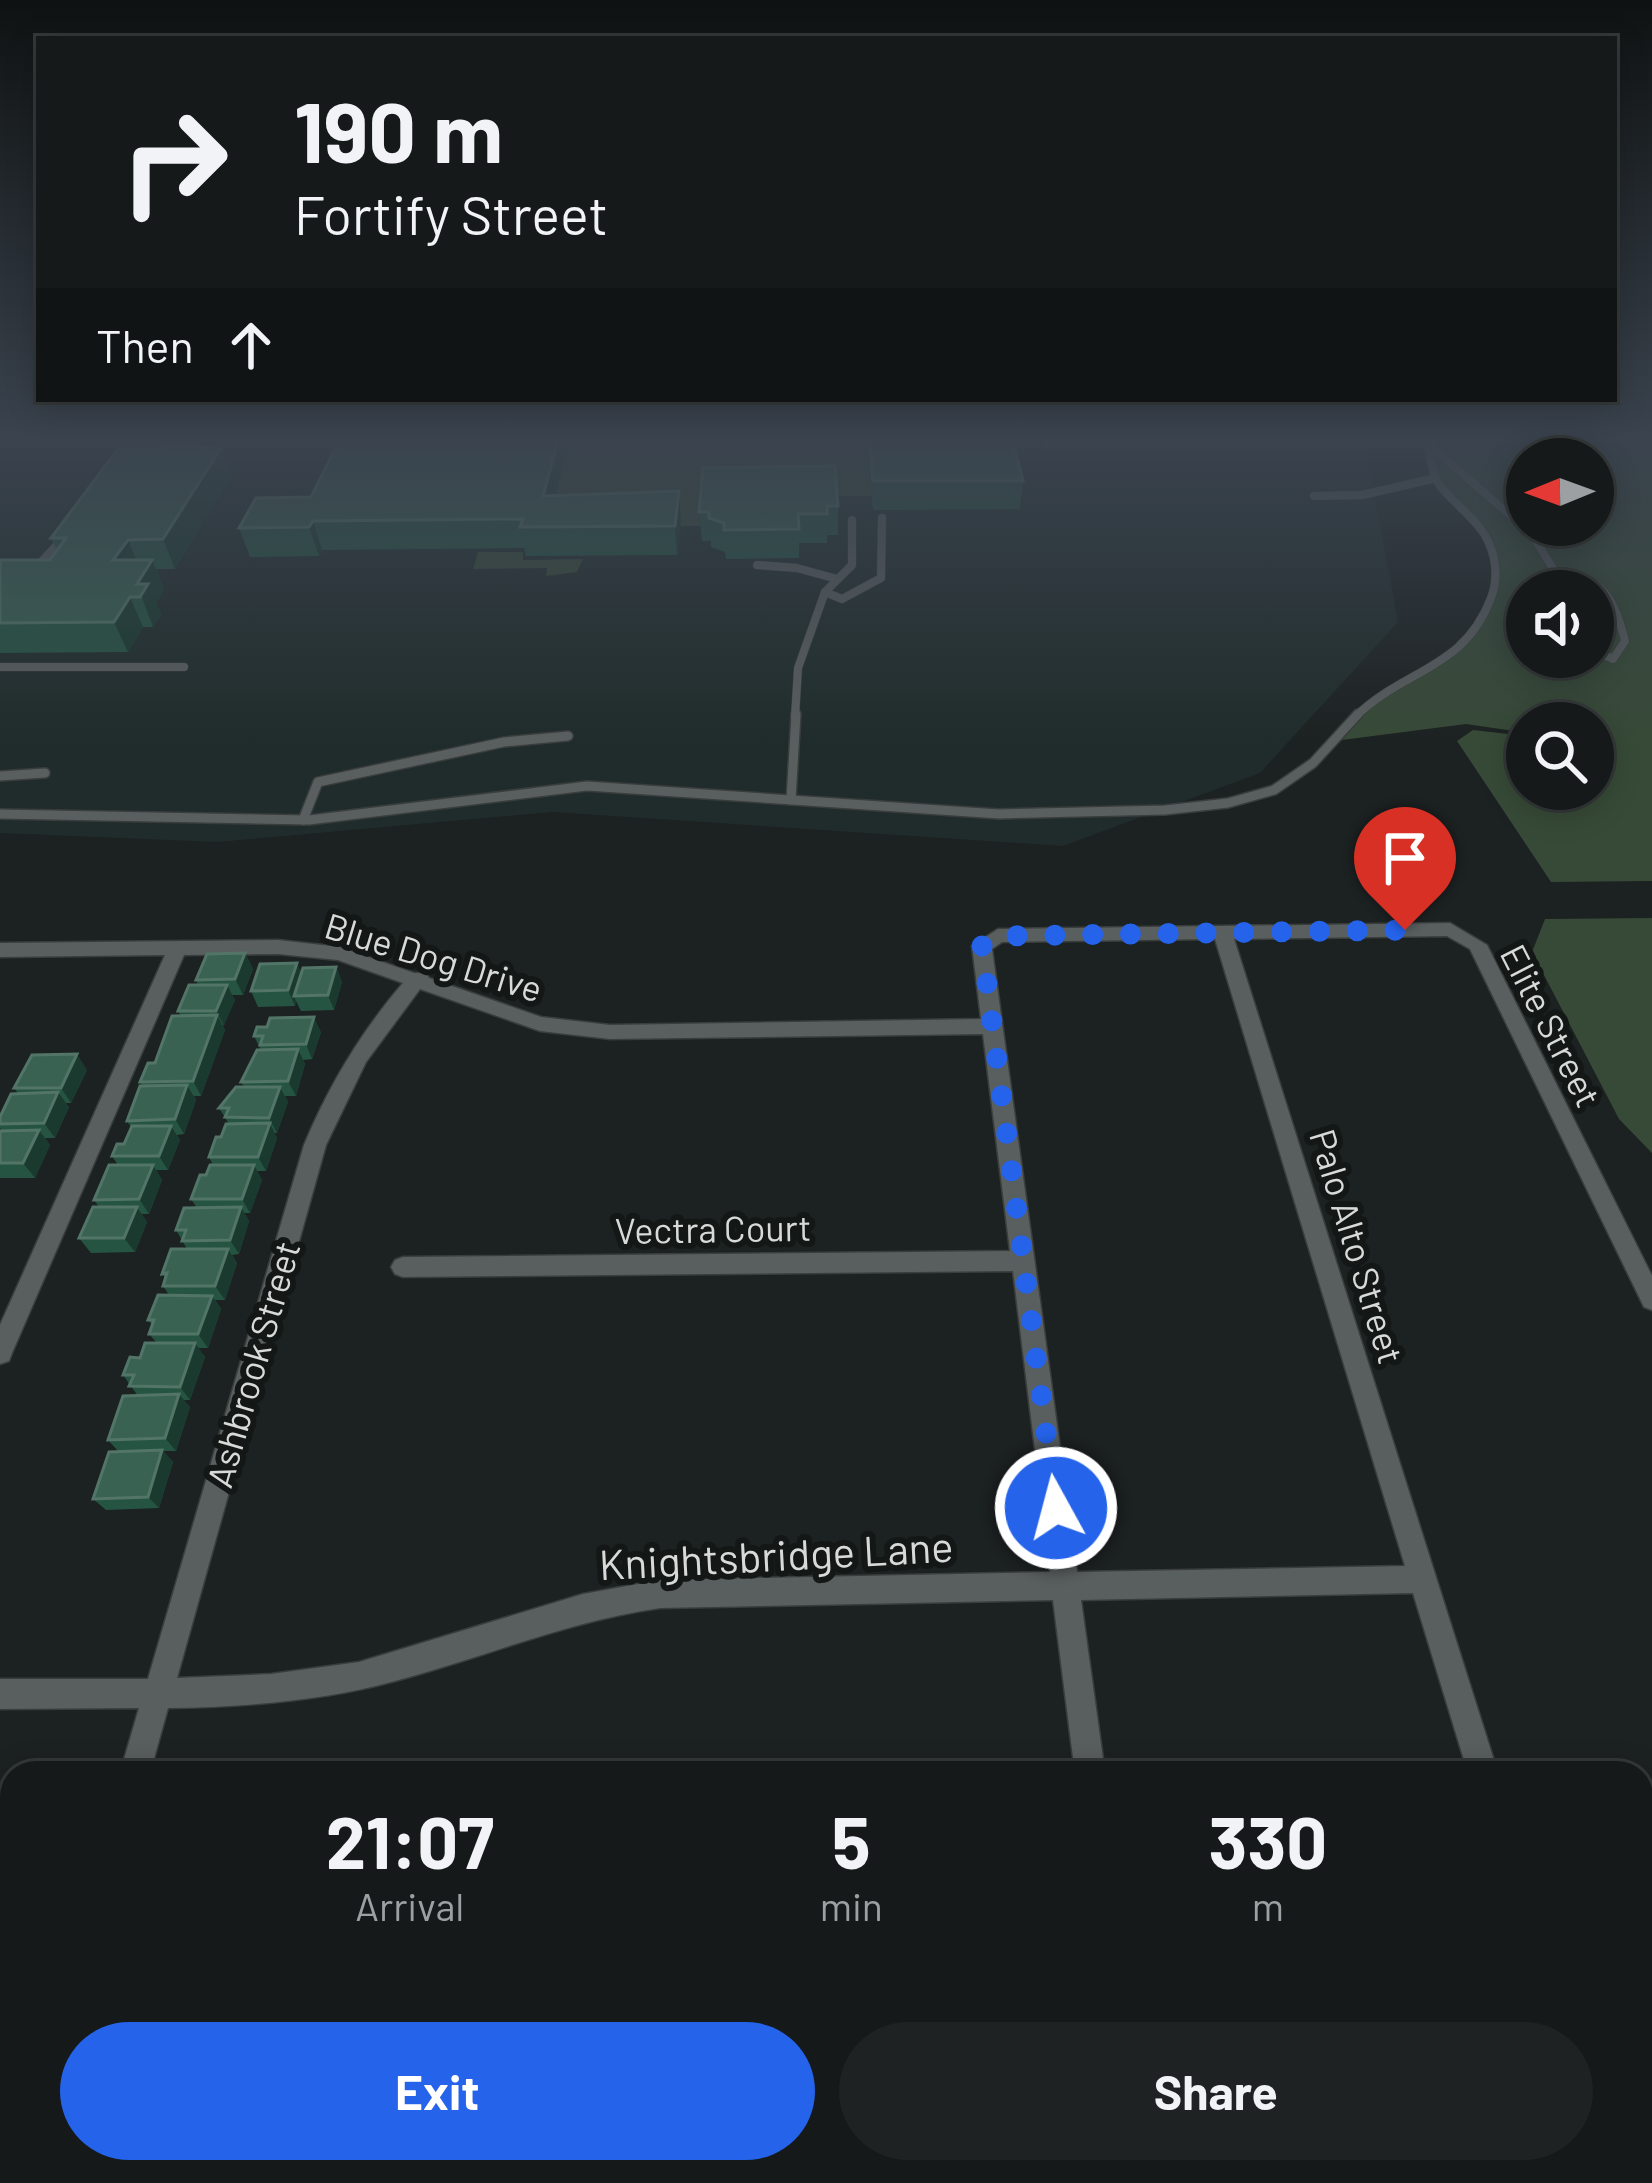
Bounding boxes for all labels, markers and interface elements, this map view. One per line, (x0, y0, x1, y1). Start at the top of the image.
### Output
text: 190 m (294, 79, 503, 180)
icon: right (96, 84, 252, 240)
text: Fortify Street (294, 181, 608, 246)
icon: ahead (218, 312, 284, 378)
text: Then (96, 318, 194, 372)
north arrow (1506, 438, 1614, 546)
map controls (1506, 438, 1614, 810)
button: sound (1506, 570, 1614, 678)
button: search (1506, 702, 1614, 810)
pin (1354, 807, 1456, 930)
icon: arrive (1372, 825, 1438, 891)
street label: Blue Dog Drive (320, 903, 548, 1009)
street label: Elite Street (1493, 937, 1611, 1113)
street label: Palo Alto Street (1302, 1124, 1414, 1368)
street label: Vectra Court (614, 1205, 812, 1251)
street label: Ashbrook Street (196, 1236, 308, 1492)
position arrow (993, 1445, 1119, 1571)
street label: Knightsbridge Lane (598, 1520, 955, 1589)
text: 21:07 (326, 1797, 494, 1883)
text: 5 (832, 1797, 871, 1883)
text: 330 (1209, 1797, 1327, 1883)
text: Arrival (355, 1882, 464, 1929)
text: min (820, 1882, 883, 1929)
text: m (1252, 1882, 1284, 1929)
button: Exit (60, 2022, 815, 2160)
button: Share (839, 2022, 1593, 2160)

